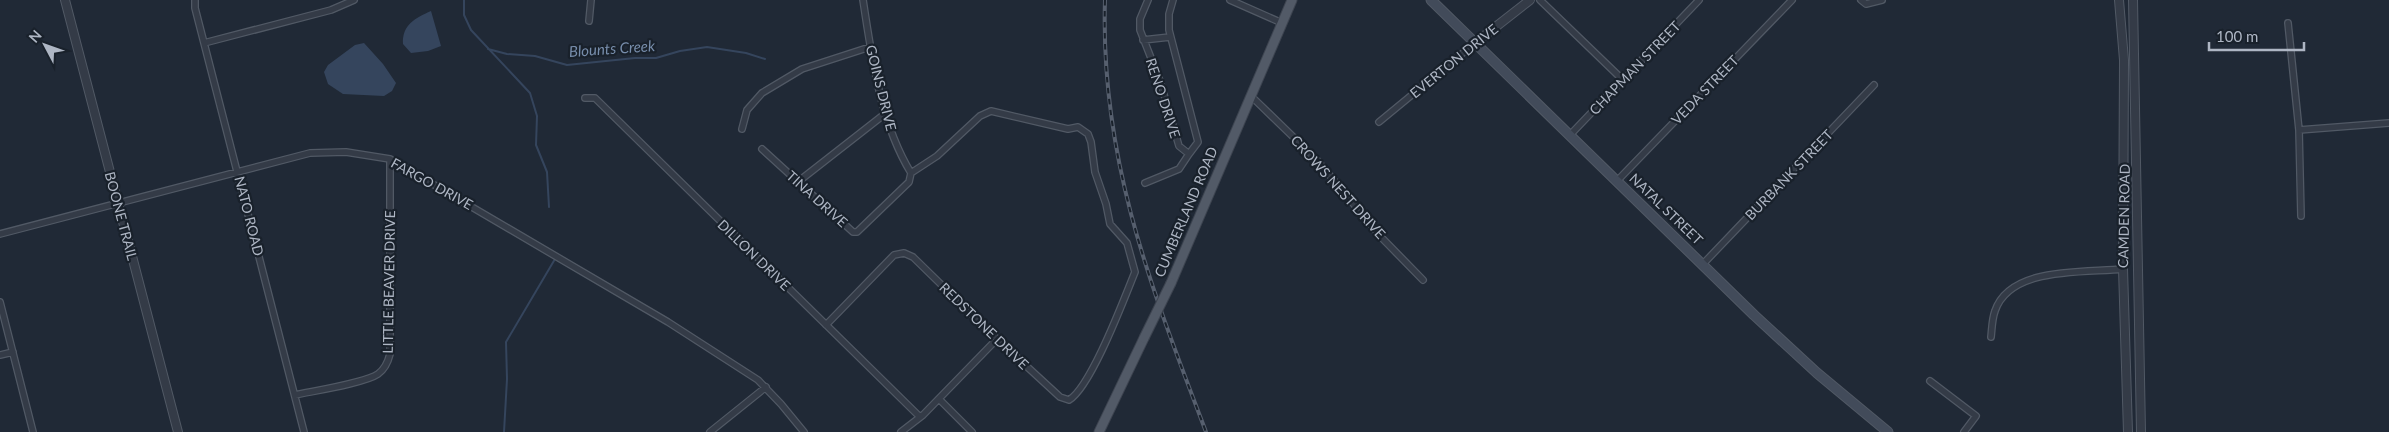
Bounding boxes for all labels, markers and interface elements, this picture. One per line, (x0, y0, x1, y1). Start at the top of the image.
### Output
street label: CHAPMAN STREET (1586, 17, 1684, 118)
north arrow (20, 20, 70, 70)
street label: EVERTON DRIVE (1406, 20, 1501, 101)
scale bar (2209, 20, 2304, 52)
text: N (25, 26, 45, 46)
text: 100 m (2216, 27, 2258, 45)
water label: Blounts Creek (568, 36, 656, 60)
street label: GOINS DRIVE (863, 43, 900, 133)
street label: VEDA STREET (1667, 51, 1742, 128)
street label: RENO DRIVE (1143, 56, 1184, 140)
street label: BURBANK STREET (1741, 125, 1837, 223)
street label: CROWS NEST DRIVE (1287, 131, 1389, 242)
street label: CUMBERLAND ROAD (1150, 144, 1221, 280)
street label: FARGO DRIVE (388, 154, 476, 213)
street label: CAMDEN ROAD (2114, 164, 2133, 268)
street label: TINA DRIVE (783, 167, 851, 230)
street label: NATAL STREET (1626, 169, 1707, 248)
street label: BOONE TRAIL (101, 170, 141, 262)
street label: NATO ROAD (231, 174, 268, 257)
street label: LITTLE BEAVER DRIVE (379, 210, 398, 354)
street label: DILLON DRIVE (714, 216, 794, 294)
street label: REDSTONE DRIVE (936, 279, 1032, 373)

